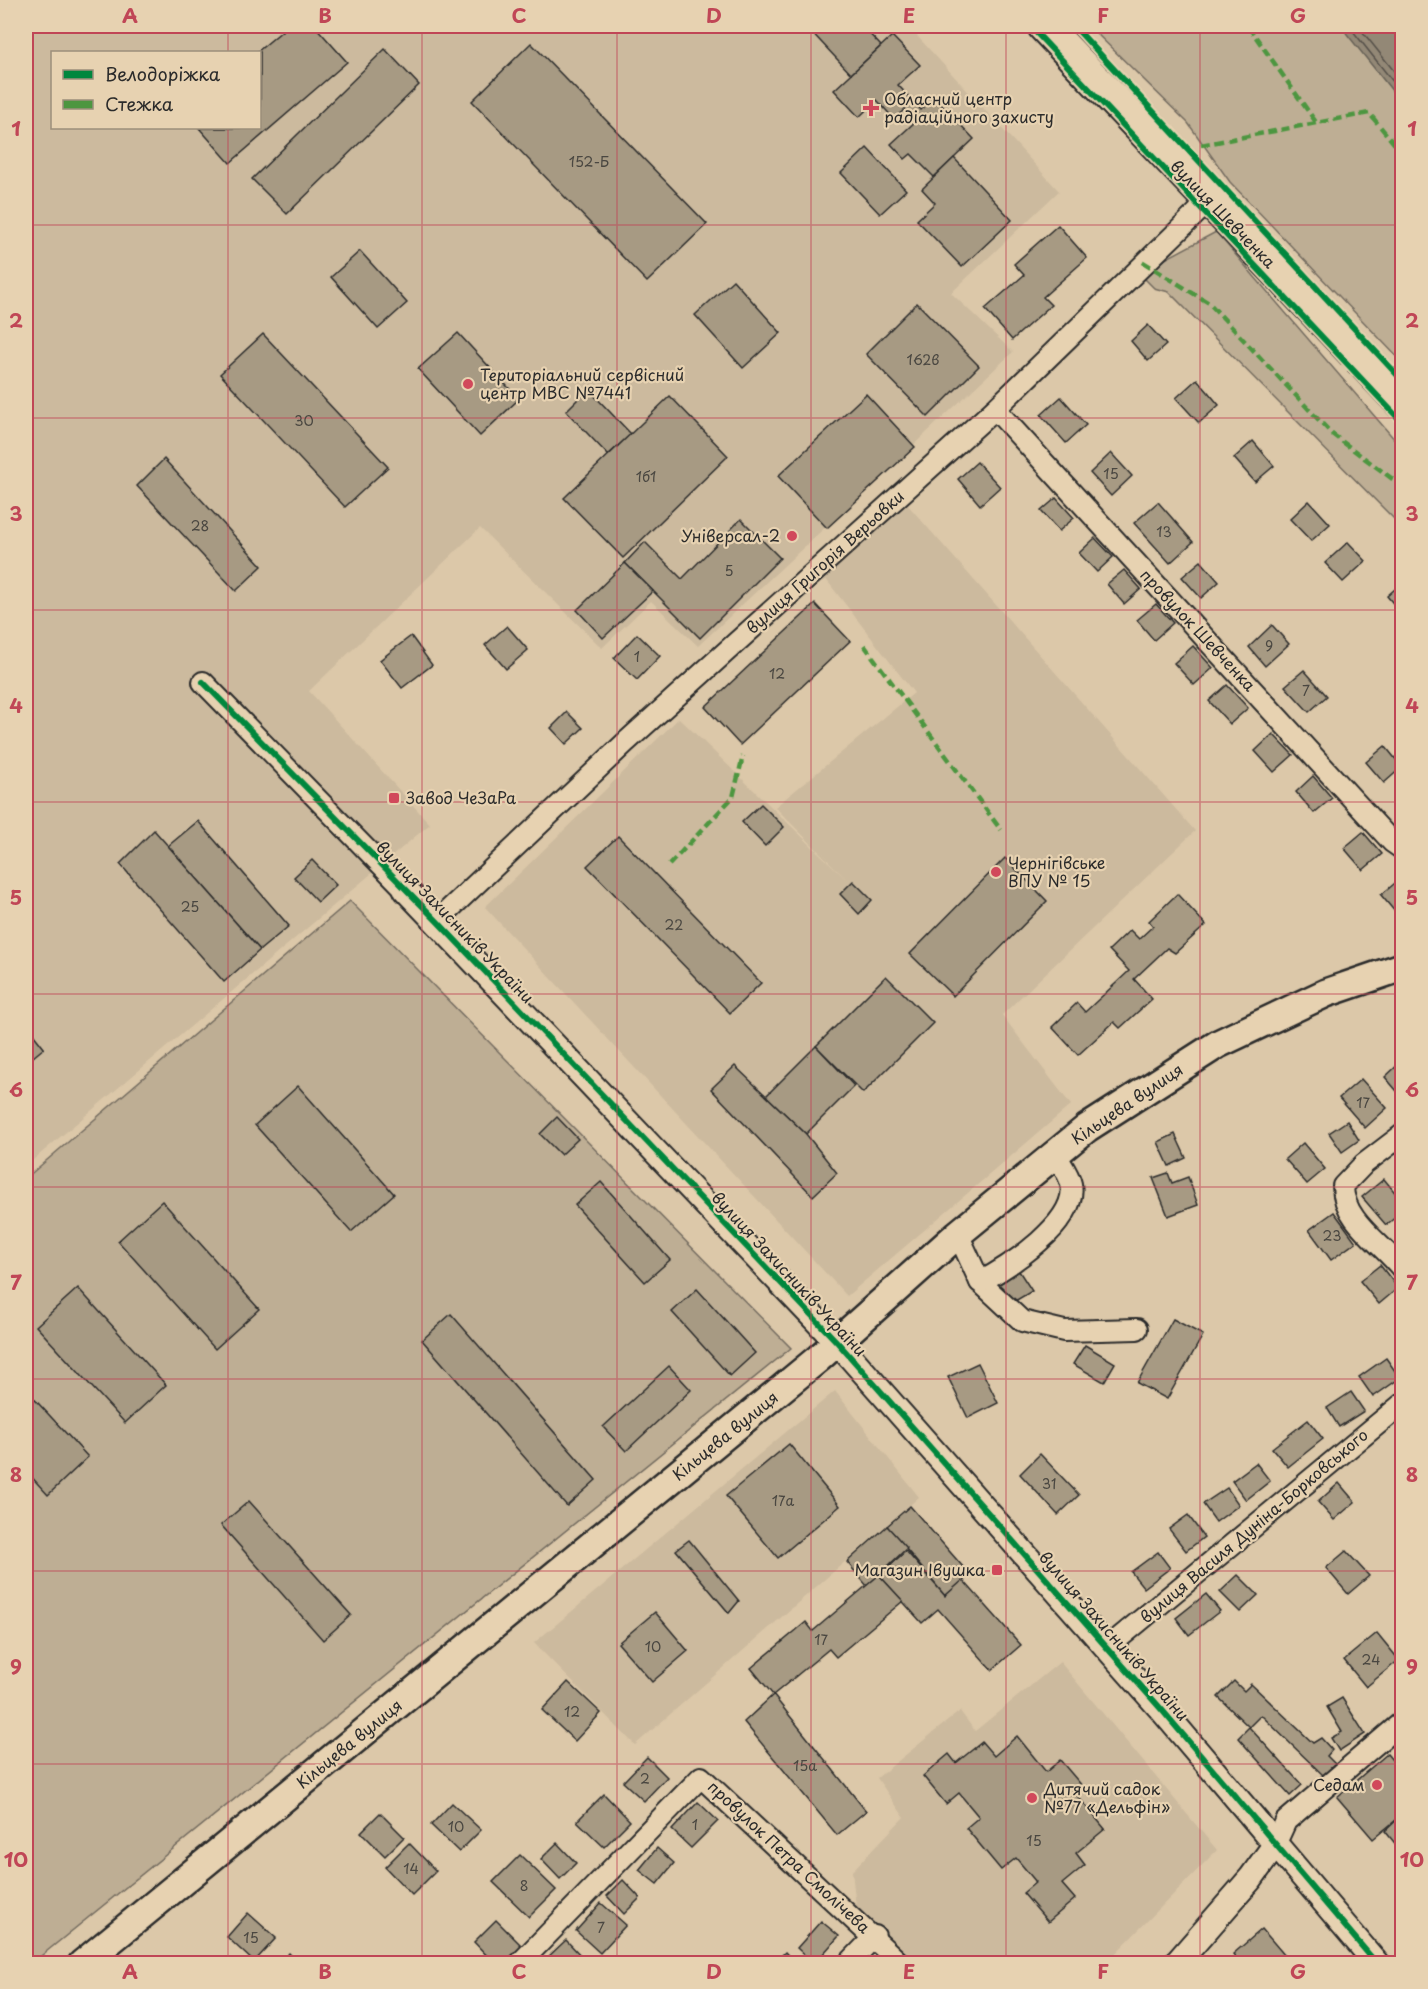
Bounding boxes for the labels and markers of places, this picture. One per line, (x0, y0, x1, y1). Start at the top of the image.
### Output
place label: Обласний центр радіаційного захисту (884, 86, 1054, 128)
marker: Обласний центр радіаційного захисту (862, 99, 880, 117)
place label: Територіальний сервісний центр МВС №7441 (480, 362, 684, 404)
marker: Територіальний сервісний центр МВС №7441 (461, 377, 475, 391)
place label: Універсал-2 (681, 523, 780, 547)
marker: Універсал-2 (785, 529, 799, 543)
place label: Завод ЧеЗаРа (406, 785, 516, 809)
marker: Завод ЧеЗаРа (387, 791, 401, 805)
place label: Чернігівське ВПУ № 15 (1008, 850, 1105, 892)
marker: Чернігівське ВПУ № 15 (989, 865, 1003, 879)
place label: Магазин Івушка (854, 1557, 985, 1581)
marker: Магазин Івушка (990, 1563, 1004, 1577)
place label: Седам (1313, 1772, 1365, 1796)
place label: Дитячий садок №77 «Дельфін» (1043, 1776, 1170, 1818)
marker: Седам (1370, 1778, 1384, 1792)
marker: Дитячий садок №77 «Дельфін» (1025, 1791, 1039, 1805)

